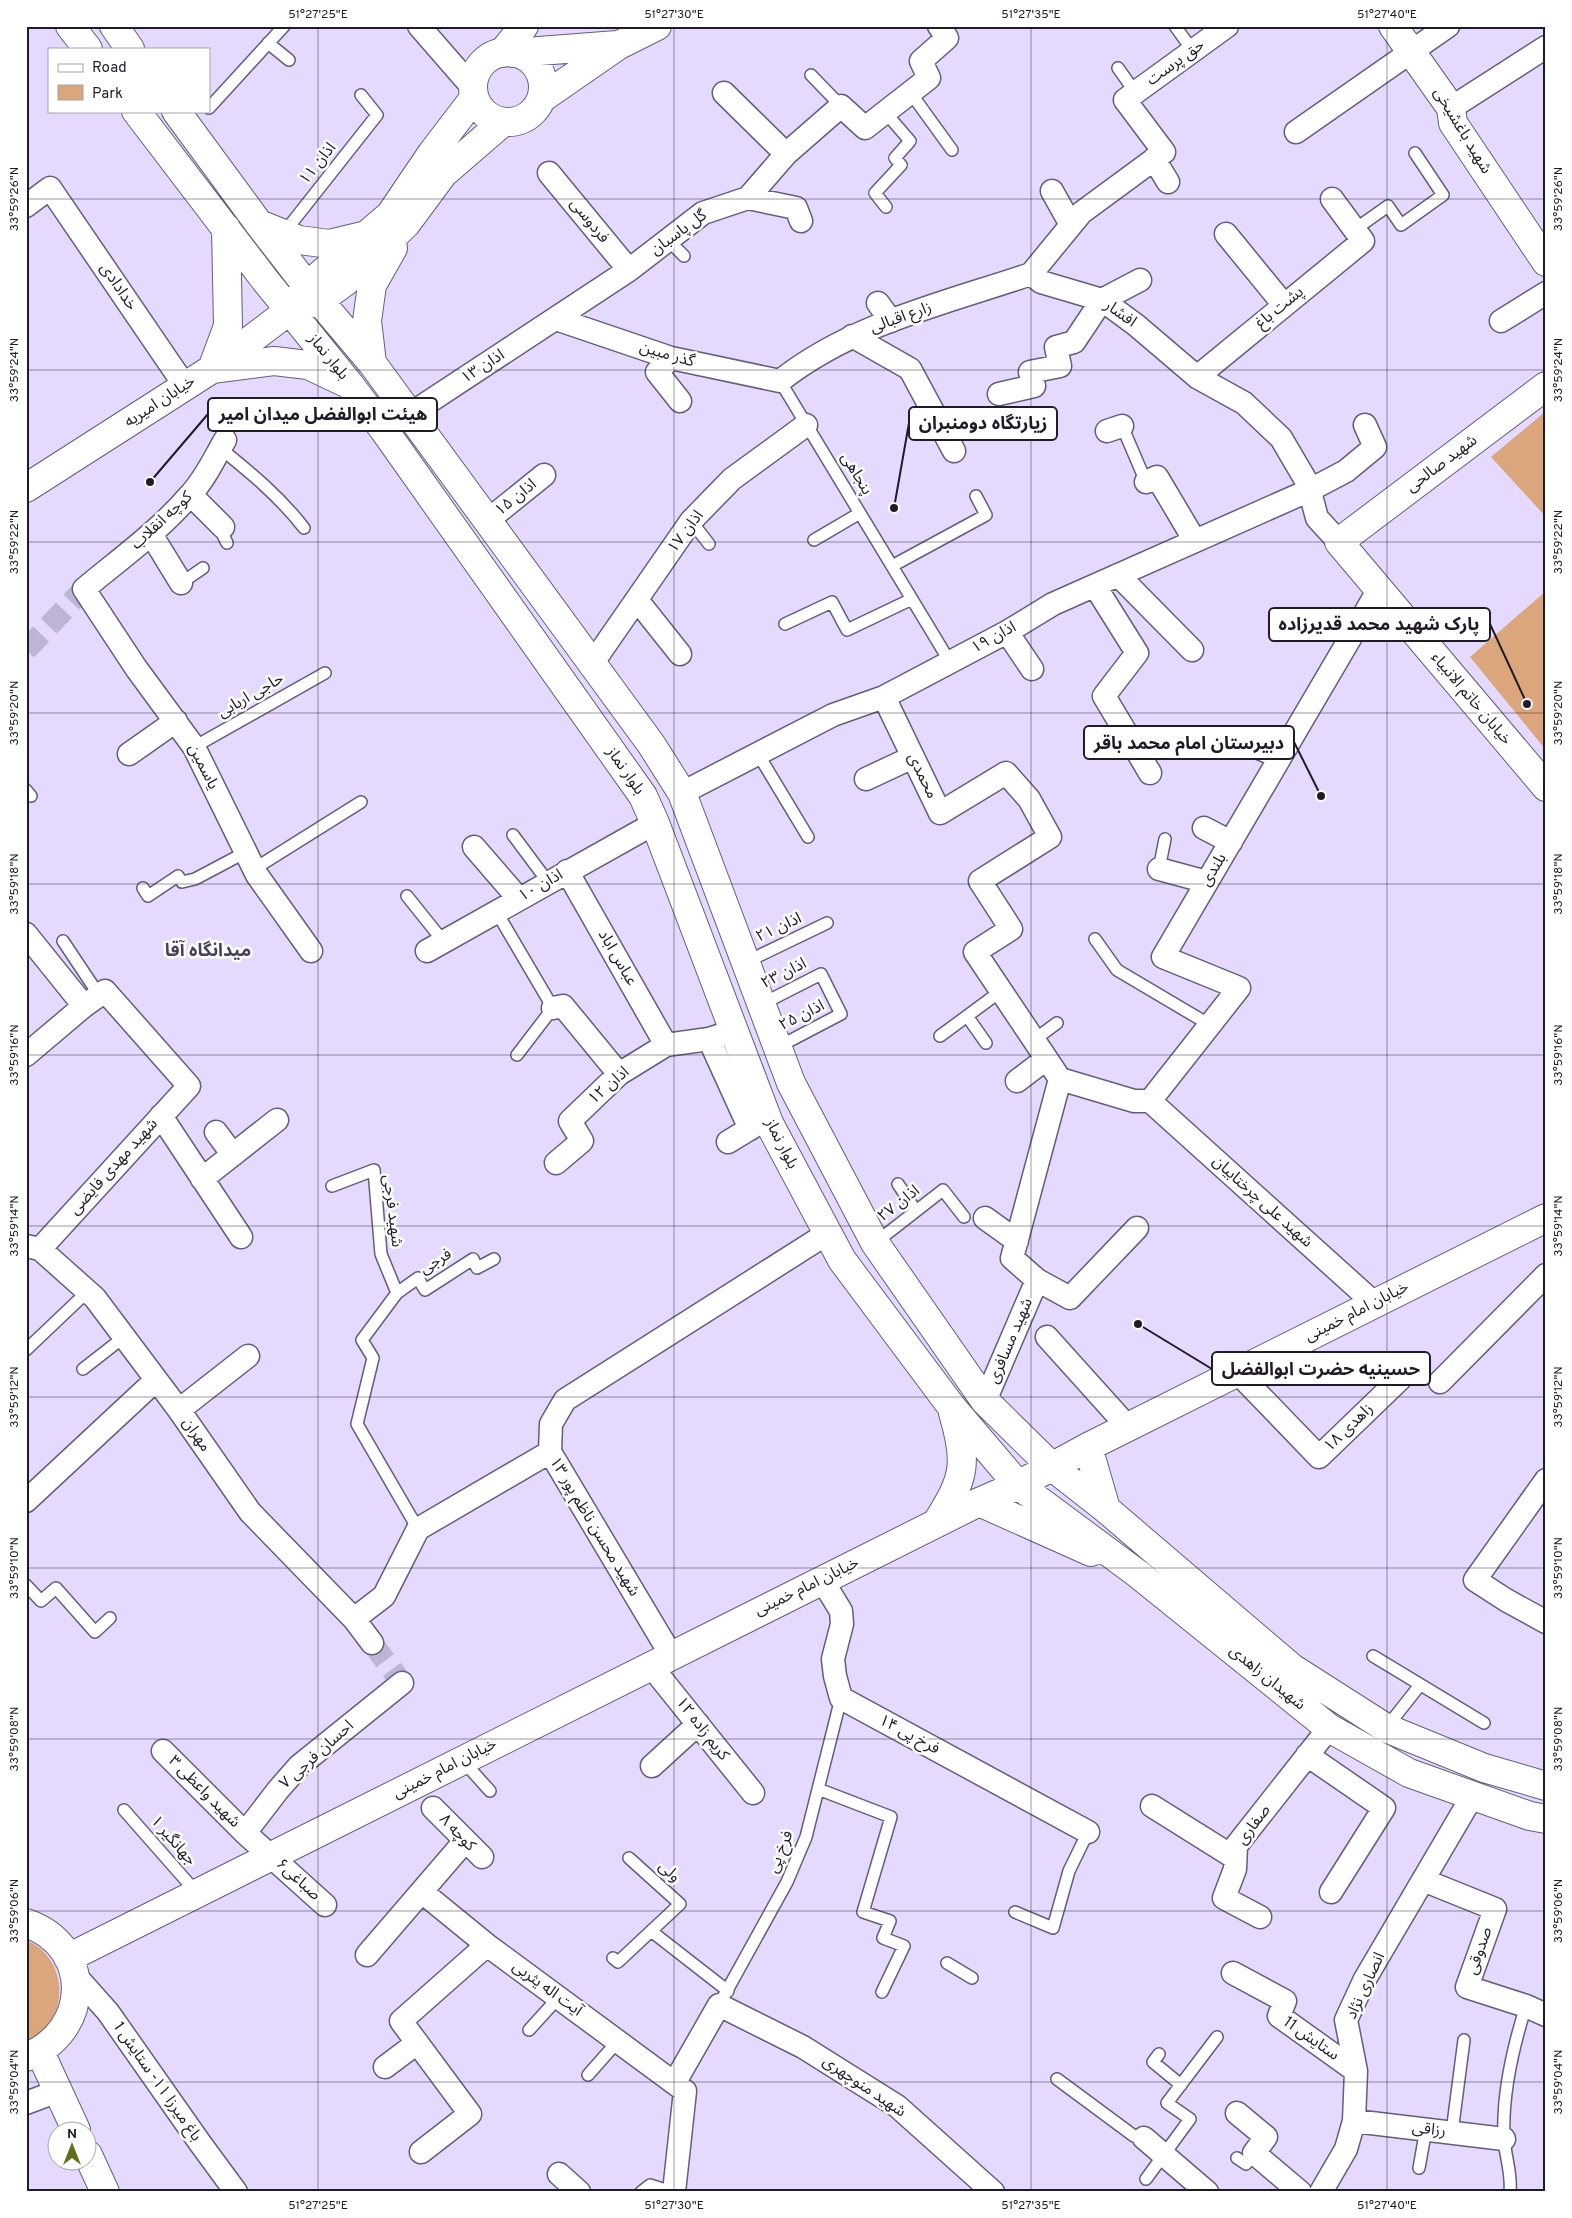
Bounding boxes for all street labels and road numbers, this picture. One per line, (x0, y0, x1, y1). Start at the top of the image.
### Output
street label: حق پرست (1143, 35, 1209, 91)
street label: شهید باغشیخی (1428, 84, 1496, 178)
street label: اذان ۱۱ (295, 139, 341, 189)
street label: فردوسی (565, 194, 613, 248)
street label: گل پاسبان (647, 206, 712, 260)
street label: خدادادی (95, 259, 141, 315)
street label: پشت باغ (1252, 282, 1309, 334)
street label: افشار (1099, 295, 1140, 332)
street label: زارع اقبالی (867, 298, 935, 339)
street label: بلوار نماز (303, 329, 353, 384)
street label: گذر مبین (637, 338, 697, 372)
street label: اذان ۱۳ (457, 345, 509, 389)
street label: خیابان امیریه (121, 372, 199, 432)
street label: شهید صالحی (1402, 431, 1482, 497)
street label: پنجاهی (836, 449, 876, 499)
street label: اذان ۱۵ (491, 475, 541, 521)
street label: کوچه انقلاب (127, 487, 197, 554)
street label: اذان ۱۷ (663, 507, 709, 557)
street label: اذان ۱۹ (968, 618, 1020, 658)
street label: خیابان خاتم الانبیاء (1425, 648, 1516, 750)
street label: حاجی اربابی (214, 669, 288, 723)
street label: یاسمین (183, 741, 223, 793)
street label: بلوار نماز (601, 742, 649, 799)
street label: محمدی (902, 750, 942, 802)
street label: بلندی (1196, 850, 1232, 890)
street label: اذان ۱۰ (515, 865, 567, 907)
street label: اذان ۲۱ (753, 909, 805, 947)
street label: عباس اباد (593, 926, 641, 990)
street label: اذان ۲۳ (758, 954, 810, 994)
street label: اذان ۲۵ (776, 996, 828, 1036)
street label: اذان ۱۲ (584, 1063, 634, 1109)
street label: شهید مهدی فایضی (65, 1114, 163, 1220)
street label: بلوار نماز (759, 1114, 802, 1173)
street label: شهید علی چرختابیان (1208, 1152, 1316, 1252)
street label: شهید فرجی (378, 1174, 406, 1248)
street label: اذان ۲۷ (874, 1181, 924, 1227)
street label: فرجی (416, 1245, 456, 1279)
street label: خیابان امام خمینی (1302, 1277, 1413, 1348)
street label: شهید مسافری (984, 1295, 1038, 1387)
street label: زاهدی ۱۸ (1320, 1400, 1378, 1456)
street label: مهران (177, 1414, 215, 1456)
street label: شهید محسن ناظم پور ۱۳ (544, 1454, 644, 1601)
street label: خیابان امام خمینی (751, 1553, 863, 1622)
street label: شهیدان زاهدی (1225, 1641, 1309, 1715)
street label: کریم زاده ۱۲ (670, 1693, 733, 1766)
street label: فرخ پی ۱۴ (875, 1711, 943, 1760)
street label: احسان فرجی ۷ (276, 1716, 358, 1794)
street label: خیابان امام خمینی (390, 1734, 501, 1805)
street label: شهید واعظی ۳ (164, 1752, 244, 1832)
street label: صفاری (1232, 1801, 1276, 1849)
street label: کوچه ۸ (434, 1810, 480, 1856)
street label: جهانگیر ۱ (146, 1812, 200, 1870)
street label: فرخ پی (763, 1828, 799, 1877)
street label: صباغی۶ (271, 1855, 325, 1905)
street label: ولی (654, 1857, 684, 1887)
street label: صدوقی (1463, 1925, 1497, 1977)
street label: انصاری نژاد (1342, 1949, 1390, 2023)
street label: آیت اله یثربی (508, 1957, 587, 2022)
street label: ستایش 11 (1279, 2012, 1343, 2066)
street label: باغ میرزا ۱۱- ستایش 1 (108, 2019, 206, 2146)
street label: شهید منوچهری (818, 2052, 910, 2122)
street label: رزاقی (1411, 2118, 1447, 2142)

